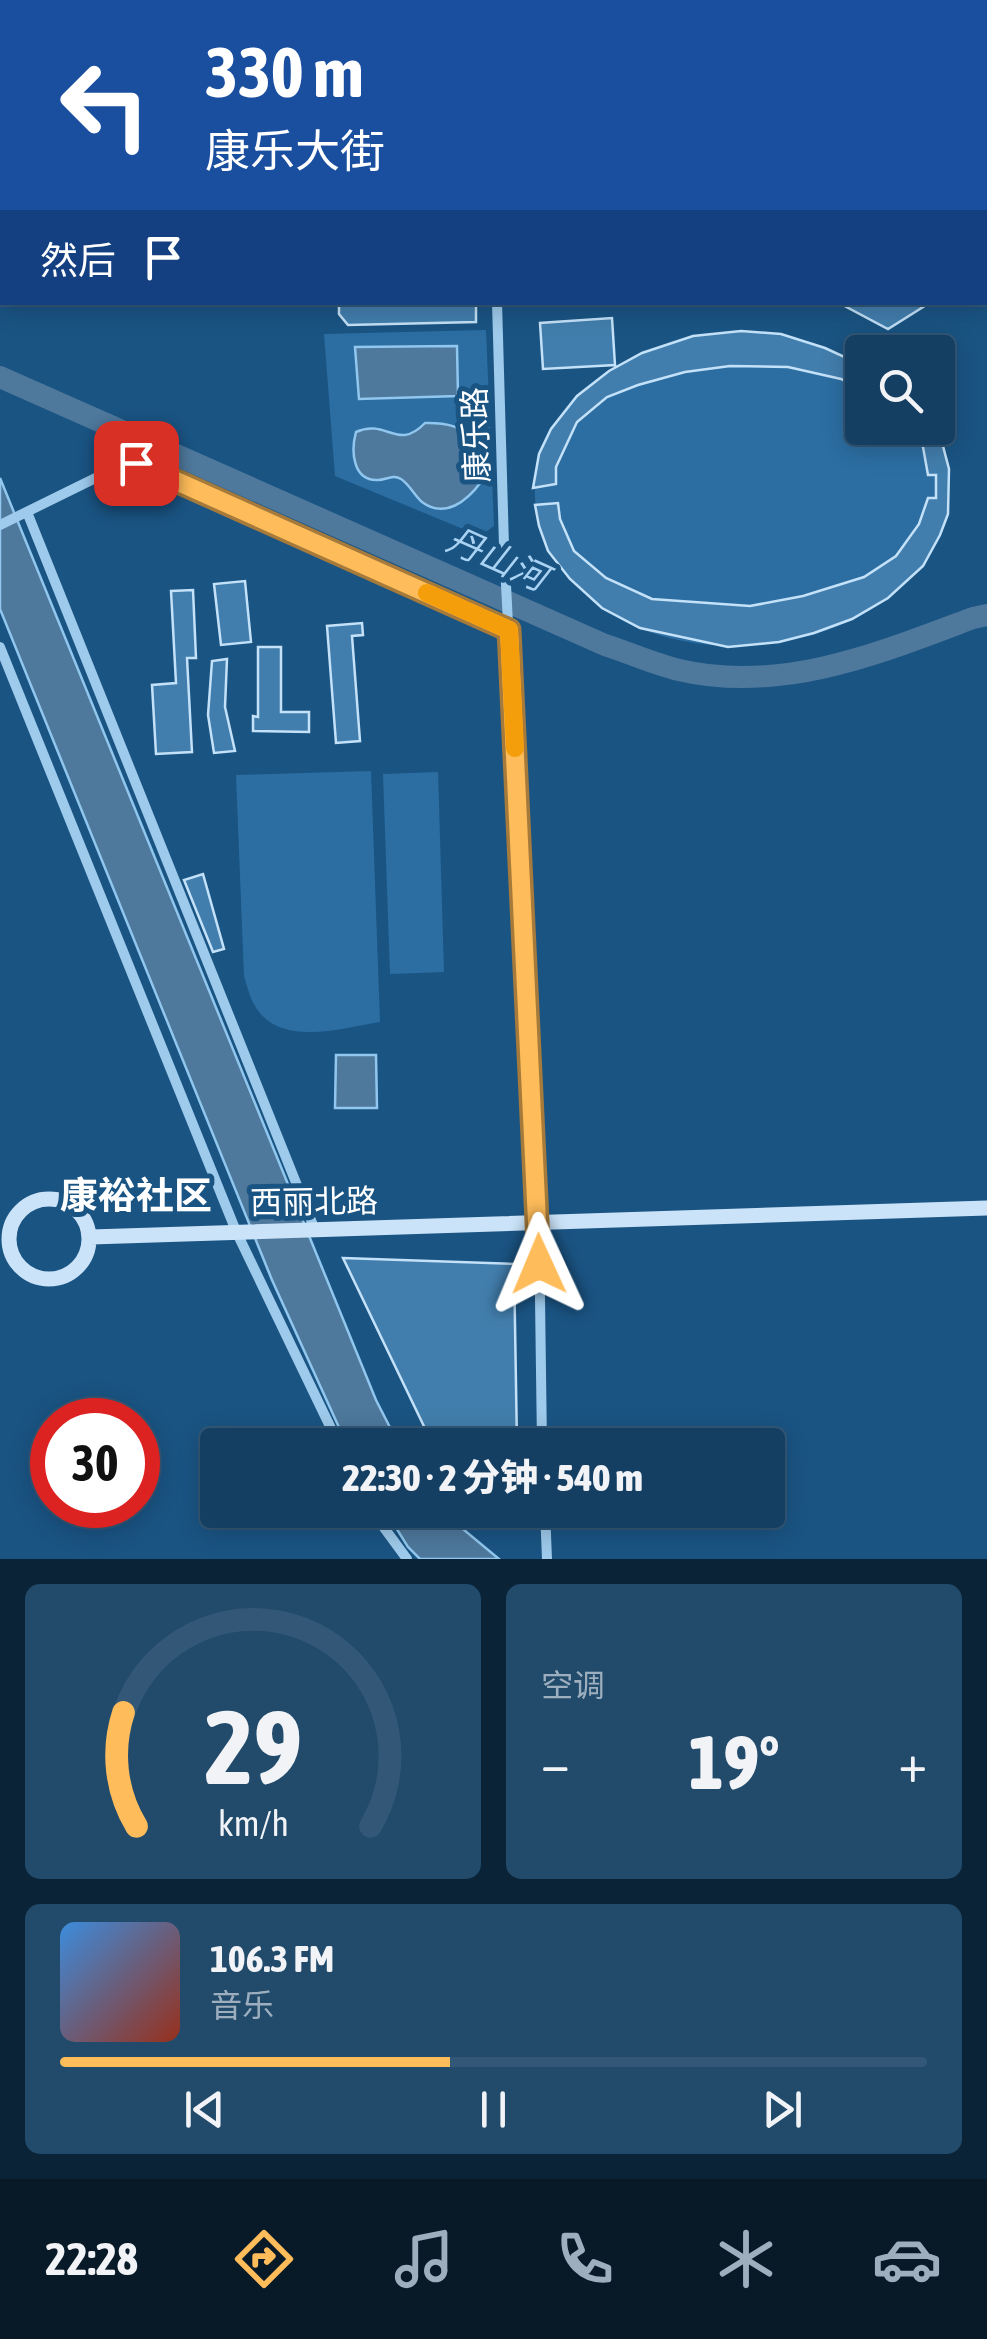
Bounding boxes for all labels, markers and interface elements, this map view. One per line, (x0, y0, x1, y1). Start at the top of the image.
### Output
text: 330 m (205, 32, 364, 112)
icon: left (40, 40, 170, 170)
text: 康乐大街 (205, 125, 385, 177)
icon: arrive (136, 230, 191, 285)
text: 然后 (40, 239, 116, 282)
map controls (845, 335, 955, 445)
button: search (845, 335, 955, 445)
street label: 康乐路 (455, 386, 496, 484)
pin (94, 421, 179, 506)
icon: arrive (109, 436, 164, 491)
water label: 丹山河 (441, 518, 559, 600)
district label: 康裕社区 (60, 1174, 212, 1217)
street label: 西丽北路 (250, 1182, 378, 1221)
position arrow (487, 1212, 591, 1316)
speed limit sign: 30 (30, 1398, 160, 1528)
text: 22:30 · 2 分钟 · 540 m (342, 1456, 643, 1499)
text: 空调 (541, 1667, 605, 1704)
text: 29 (204, 1687, 302, 1806)
text: 19° (688, 1719, 780, 1805)
text: − (541, 1731, 570, 1794)
text: + (898, 1731, 927, 1794)
text: km/h (218, 1803, 288, 1844)
text: 106.3 FM (210, 1937, 334, 1980)
text: 音乐 (210, 1987, 274, 2024)
icon: previous (177, 2082, 232, 2137)
icon: pause (466, 2082, 521, 2137)
icon: next (755, 2082, 810, 2137)
icon: directions (229, 2224, 299, 2294)
icon: music (389, 2224, 459, 2294)
icon: phone (550, 2224, 620, 2294)
icon: climate (711, 2224, 781, 2294)
icon: car (872, 2224, 942, 2294)
text: 22:28 (45, 2233, 138, 2285)

